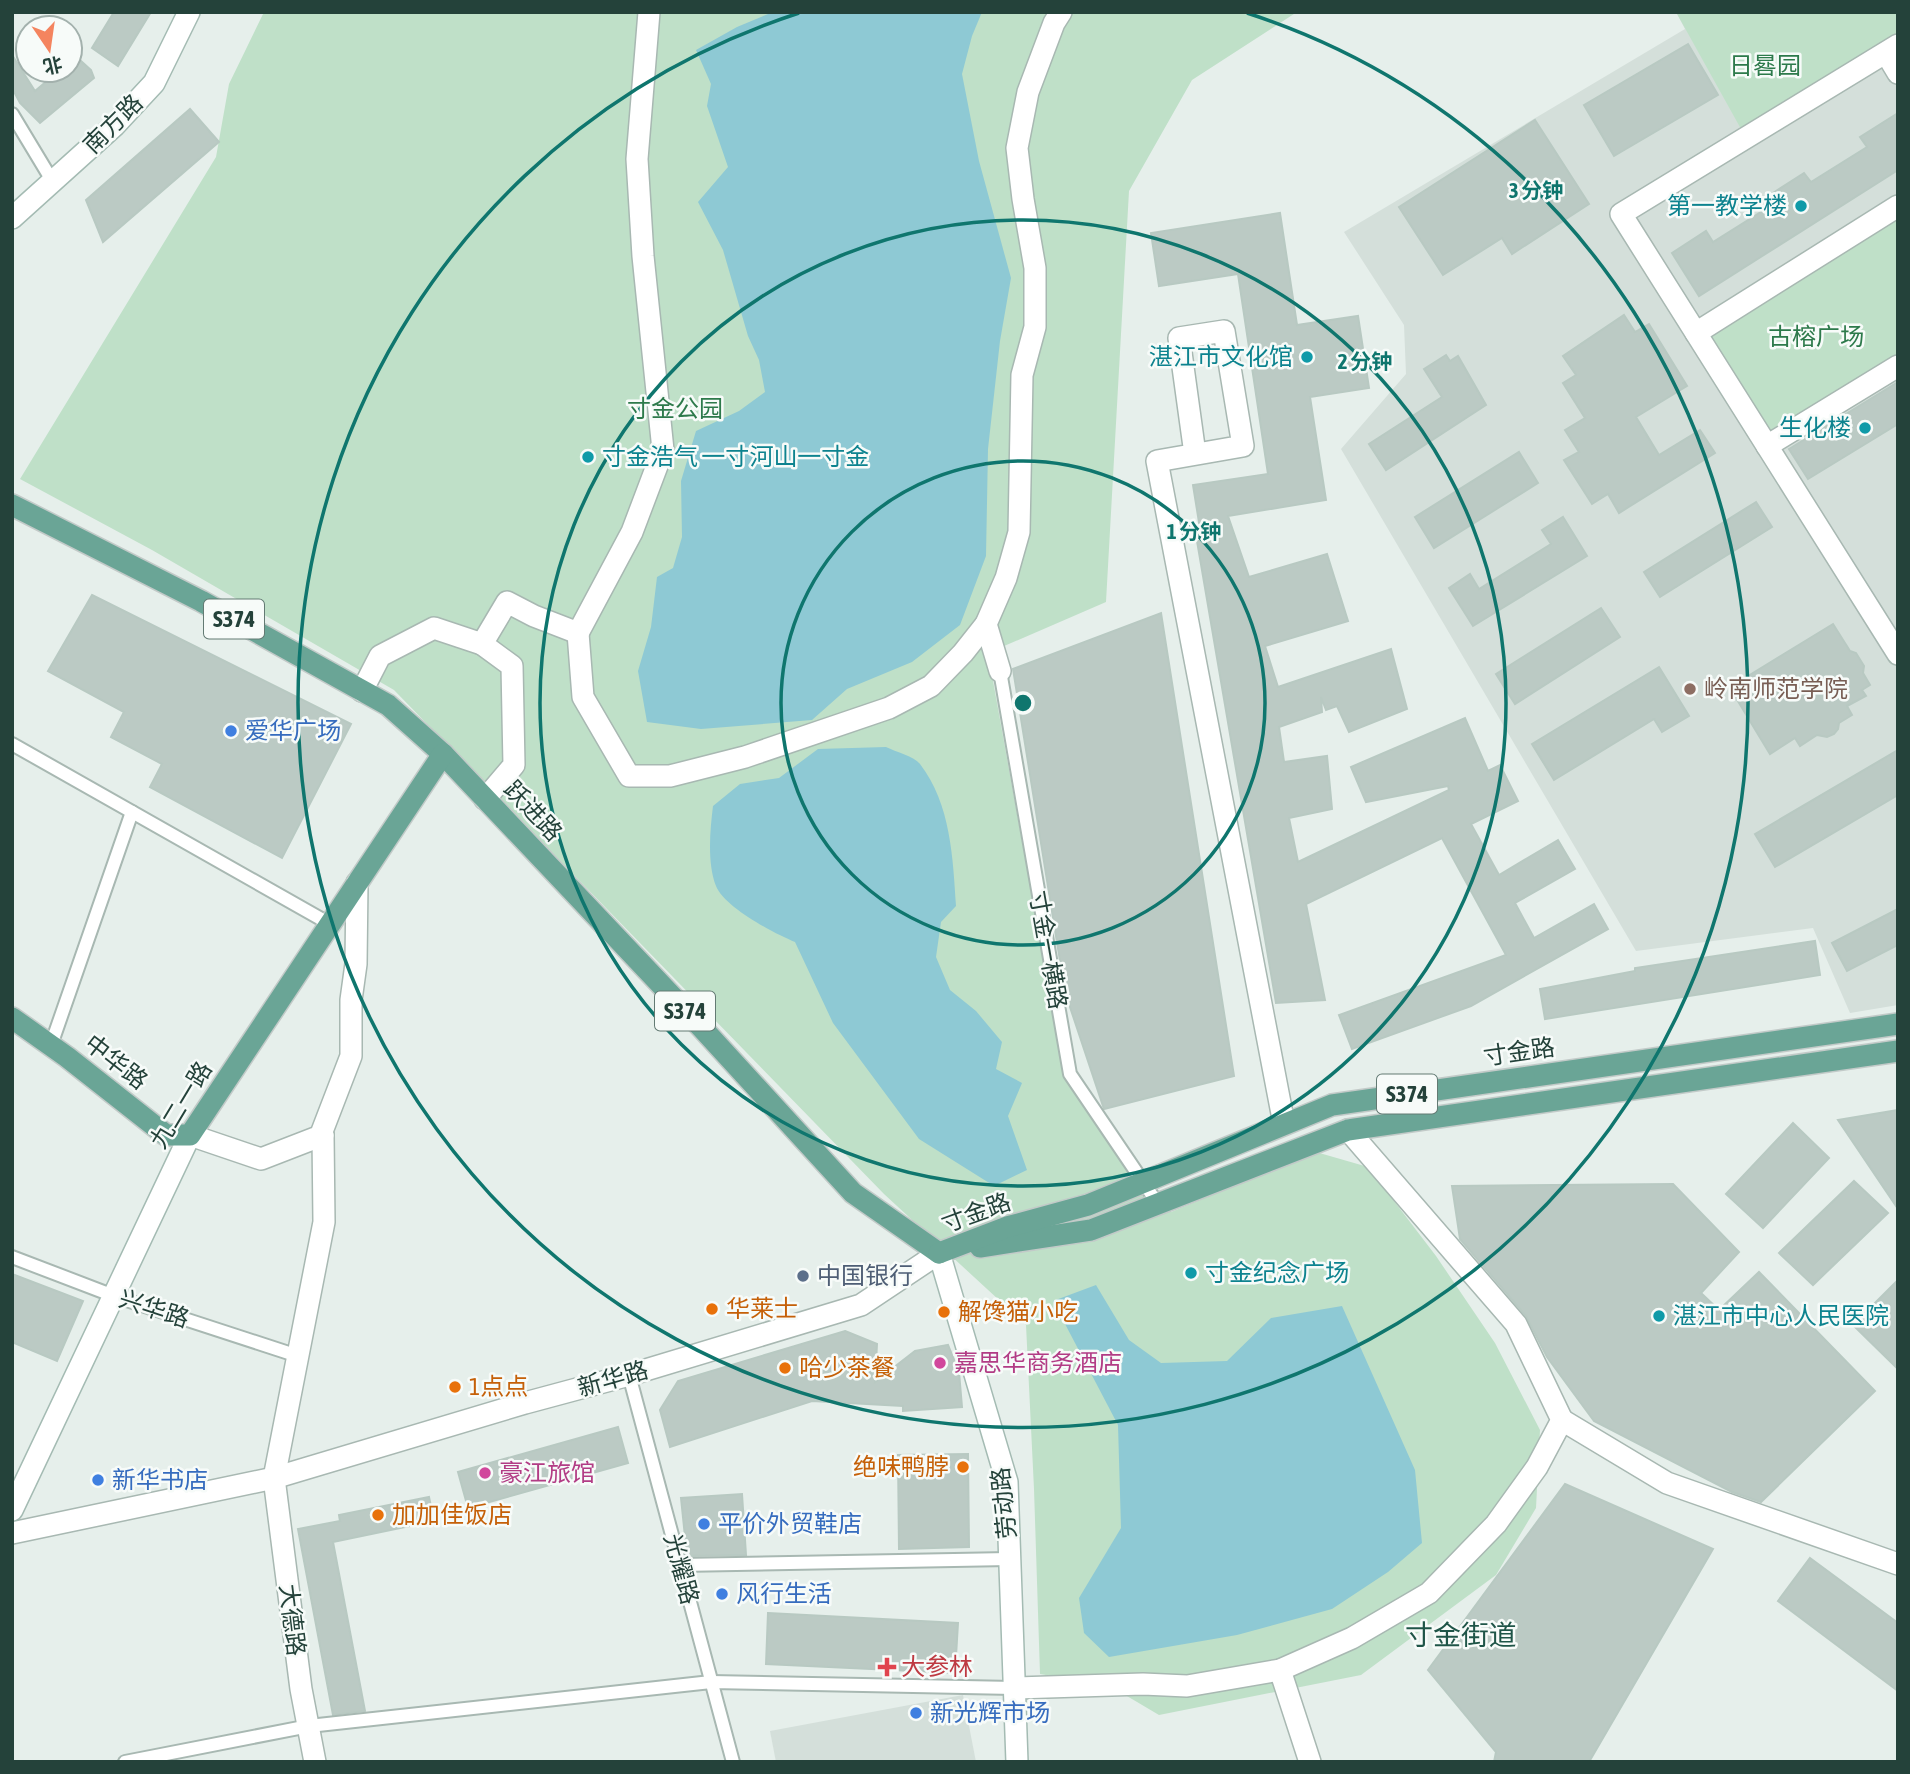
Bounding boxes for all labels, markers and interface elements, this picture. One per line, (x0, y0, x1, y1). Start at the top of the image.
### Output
north arrow (14, 14, 84, 84)
park label: 日晷园 (1729, 52, 1801, 79)
text: 北 (41, 53, 65, 78)
street label: 南方路 (78, 89, 148, 159)
text: 3 分钟 (1509, 178, 1563, 202)
place label: 第一教学楼 (1667, 192, 1787, 219)
marker: 第一教学楼 (1793, 198, 1809, 214)
park label: 古榕广场 (1768, 323, 1864, 350)
place label: 湛江市文化馆 (1149, 343, 1293, 370)
marker: 湛江市文化馆 (1299, 349, 1315, 365)
text: 2 分钟 (1338, 349, 1392, 373)
park label: 寸金公园 (627, 395, 723, 422)
place label: 生化楼 (1779, 414, 1851, 441)
marker: 生化楼 (1857, 420, 1873, 436)
place label: 寸金浩气 一寸河山一寸金 (602, 443, 869, 470)
marker: 寸金浩气 一寸河山一寸金 (580, 449, 596, 465)
text: 1 分钟 (1167, 519, 1221, 543)
road number: S374 (204, 600, 264, 638)
place label: 岭南师范学院 (1704, 675, 1848, 702)
marker: 岭南师范学院 (1682, 681, 1698, 697)
centre of rings (1011, 691, 1035, 715)
place label: 爱华广场 (245, 717, 341, 744)
marker: 爱华广场 (223, 723, 239, 739)
street label: 跃进路 (499, 775, 568, 846)
street label: 寸金一横路 (1025, 888, 1072, 1011)
road number: S374 (655, 992, 715, 1030)
street label: 中华路 (80, 1029, 153, 1094)
street label: 寸金路 (1481, 1033, 1556, 1070)
street label: 九二一路 (144, 1057, 217, 1153)
road number: S374 (1377, 1074, 1437, 1114)
street label: 寸金路 (937, 1188, 1014, 1238)
place label: 寸金纪念广场 (1205, 1259, 1349, 1286)
place label: 中国银行 (817, 1262, 913, 1289)
marker: 寸金纪念广场 (1183, 1265, 1199, 1281)
marker: 中国银行 (795, 1268, 811, 1284)
street label: 兴华路 (116, 1285, 193, 1332)
place label: 华莱士 (726, 1295, 798, 1322)
place label: 解馋猫小吃 (958, 1298, 1078, 1325)
marker: 华莱士 (704, 1301, 720, 1317)
place label: 湛江市中心人民医院 (1673, 1302, 1889, 1329)
marker: 解馋猫小吃 (936, 1304, 952, 1320)
marker: 湛江市中心人民医院 (1651, 1308, 1667, 1324)
place label: 嘉思华商务酒店 (954, 1349, 1122, 1376)
place label: 哈少茶餐 (799, 1354, 895, 1381)
marker: 嘉思华商务酒店 (932, 1355, 948, 1371)
street label: 新华路 (575, 1356, 651, 1401)
marker: 哈少茶餐 (777, 1360, 793, 1376)
place label: 1点点 (469, 1373, 528, 1400)
marker: 1点点 (447, 1379, 463, 1395)
place label: 绝味鸭脖 (853, 1453, 949, 1480)
place label: 豪江旅馆 (499, 1459, 595, 1486)
marker: 绝味鸭脖 (955, 1459, 971, 1475)
marker: 豪江旅馆 (477, 1465, 493, 1481)
place label: 新华书店 (112, 1466, 208, 1493)
street label: 劳动路 (986, 1466, 1021, 1540)
marker: 新华书店 (90, 1472, 106, 1488)
place label: 加加佳饭店 (392, 1501, 512, 1528)
marker: 加加佳饭店 (370, 1507, 386, 1523)
place label: 平价外贸鞋店 (718, 1510, 862, 1537)
marker: 平价外贸鞋店 (696, 1516, 712, 1532)
street label: 光耀路 (659, 1531, 704, 1607)
place label: 风行生活 (736, 1580, 832, 1607)
street label: 大德路 (275, 1583, 310, 1657)
marker: 风行生活 (714, 1586, 730, 1602)
district label: 寸金街道 (1405, 1619, 1517, 1651)
place label: 大参林 (901, 1653, 973, 1680)
marker: 大参林 (879, 1659, 895, 1675)
place label: 新光辉市场 (930, 1699, 1050, 1726)
marker: 新光辉市场 (908, 1705, 924, 1721)

